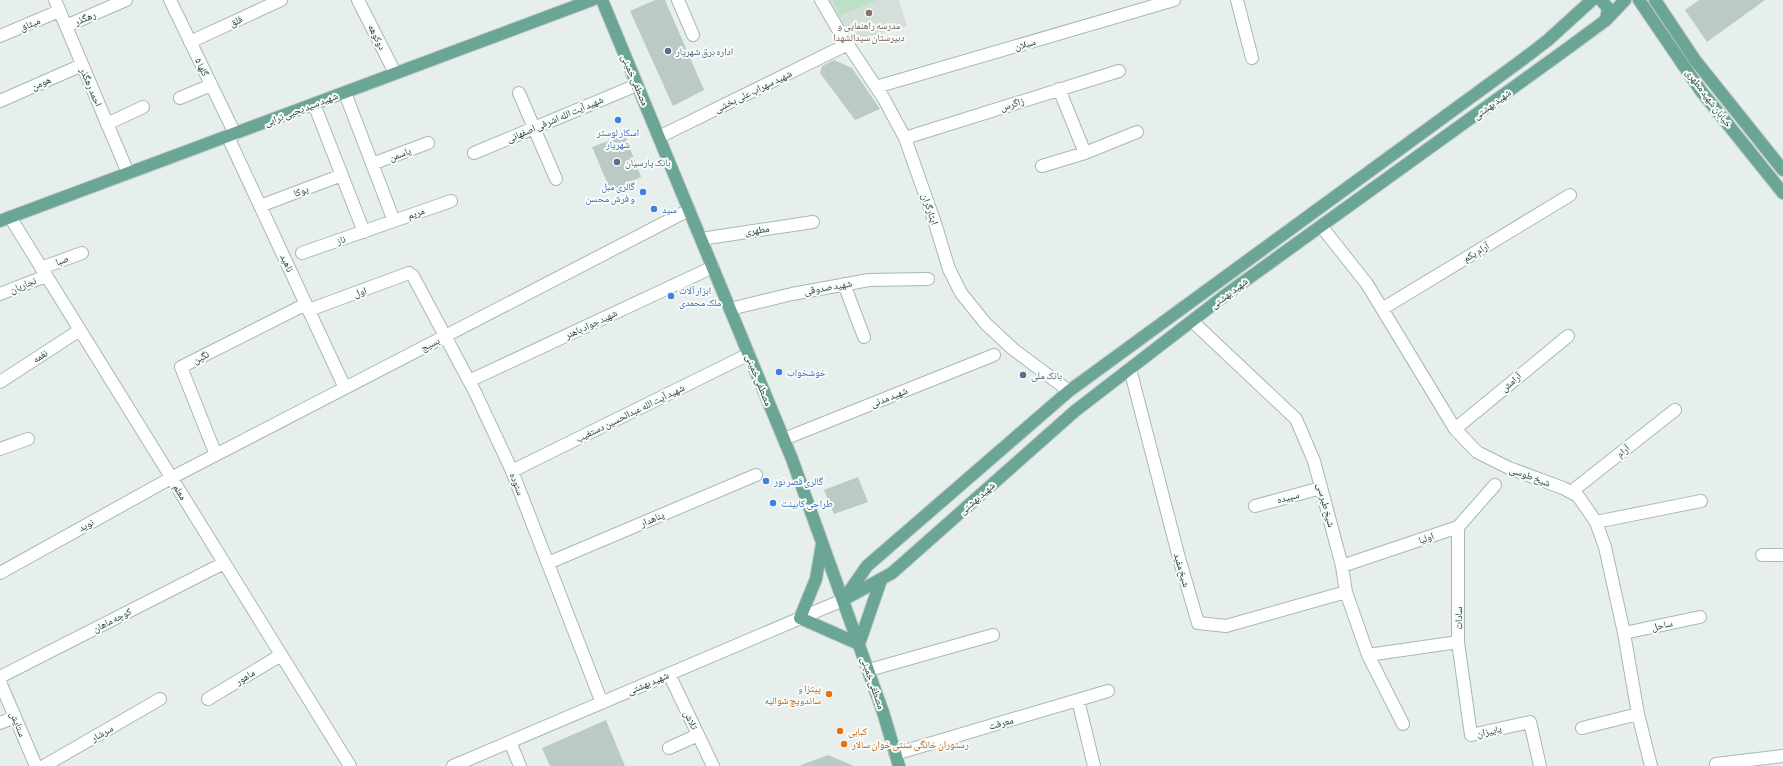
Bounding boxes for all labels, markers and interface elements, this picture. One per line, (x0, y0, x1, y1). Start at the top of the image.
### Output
marker: مدرسه راهنمایی و دبیرستان سیدالشهدا (864, 8, 874, 18)
street label: رهگذر (72, 9, 97, 28)
street label: فلق (228, 13, 245, 30)
street label: میثاق (18, 15, 42, 34)
place label: مدرسه راهنمایی و دبیرستان سیدالشهدا (833, 20, 905, 44)
street label: دوکوهه (366, 22, 388, 52)
street label: سبلان (1013, 36, 1038, 53)
marker: اداره برق شهریار (663, 46, 673, 56)
place label: اداره برق شهریار (675, 46, 733, 58)
street label: مصطفی خمینی (618, 53, 651, 108)
street label: گلها ۵ (193, 56, 211, 78)
street label: احمد رهگذر (78, 65, 104, 108)
street label: شهید سهراب علی بخشی (713, 67, 794, 115)
street label: خیابان شهید مطهری (1683, 67, 1735, 130)
street label: هومن (30, 74, 53, 93)
street label: شهید بهشتی (1471, 86, 1514, 122)
street label: شهید سید یحیی ترابی (263, 90, 340, 129)
street label: شهید آیت الله اشرفی اصفهانی (505, 93, 606, 145)
street label: زاگرس (999, 95, 1026, 114)
marker: اسکار لوستر شهریار (613, 115, 623, 125)
place label: اسکار لوستر شهریار (596, 127, 639, 150)
street label: یاسمن (388, 145, 413, 164)
marker: بانک پارسیان (612, 157, 622, 167)
place label: بانک پارسیان (625, 157, 671, 169)
place label: گالری مبل و فرش محسن (586, 181, 636, 205)
street label: یوکا (292, 183, 310, 199)
marker: گالری مبل و فرش محسن (638, 187, 648, 197)
street label: ایثارگران (919, 192, 940, 226)
marker: سید (649, 204, 659, 214)
place label: سید (662, 204, 677, 215)
street label: مریم (406, 205, 427, 223)
street label: مطهری (744, 223, 771, 238)
street label: ناز (334, 233, 347, 247)
street label: آرام یکم (1461, 240, 1492, 266)
street label: ناهید (278, 252, 296, 274)
street label: صبا (54, 253, 70, 268)
street label: نجاریان (8, 275, 38, 296)
street label: شهید بهشتی (1208, 275, 1251, 311)
street label: شهید صدوقی (803, 277, 853, 298)
street label: اول (352, 285, 368, 300)
place label: ابزار آلات ملک محمدی (679, 285, 722, 309)
marker: ابزار آلات ملک محمدی (666, 291, 676, 301)
street label: شهید جواد باهنر (562, 307, 619, 342)
street label: بسیج (419, 335, 442, 354)
street label: نغمه (30, 347, 50, 365)
street label: نگین (191, 348, 212, 367)
street label: مصطفی خمینی (743, 353, 774, 408)
marker: خوشخواب (774, 367, 784, 377)
place label: خوشخواب (787, 367, 827, 378)
marker: بانک ملی (1018, 370, 1028, 380)
place label: بانک ملی (1031, 370, 1062, 382)
street label: آرامش (1499, 370, 1524, 394)
street label: شهید آیت الله عبدالحسین دستغیب (574, 382, 687, 445)
street label: شهید مدنی (869, 384, 910, 410)
street label: آرام (1614, 442, 1633, 461)
street label: شیخ طوسی (1508, 463, 1552, 490)
street label: ستوده (508, 471, 527, 497)
marker: گالری قصر نور (761, 476, 771, 486)
place label: گالری قصر نور (773, 476, 824, 488)
street label: شهید بهشتی (957, 479, 998, 517)
street label: معلم (169, 482, 189, 503)
street label: شیخ طبرسی (1314, 482, 1337, 529)
street label: سپیده (1276, 489, 1301, 506)
marker: طراحی کابینت (768, 498, 778, 508)
place label: طراحی کابینت (781, 498, 833, 510)
street label: پناهدار (637, 509, 666, 530)
street label: نوید (77, 516, 96, 534)
street label: اولیا (1417, 530, 1435, 546)
street label: شیخ مفید (1171, 552, 1192, 589)
street label: کوچه ماهان (91, 606, 134, 635)
street label: سادات (1453, 606, 1464, 630)
street label: ساحل (1650, 617, 1674, 634)
street label: مصطفی خمینی (858, 655, 887, 711)
street label: ماهور (232, 667, 257, 688)
street label: شهید بهشتی (626, 669, 671, 698)
place label: پیتزا و ساندویچ شوالیه (764, 683, 821, 707)
marker: پیتزا و ساندویچ شوالیه (824, 689, 834, 699)
street label: تلاش (681, 709, 700, 732)
street label: ستایش (7, 710, 28, 739)
street label: معرفت (987, 714, 1015, 732)
street label: سرشار (88, 722, 115, 744)
street label: پاییزان (1475, 723, 1503, 740)
marker: کبابی (835, 726, 845, 736)
place label: کبابی (848, 726, 867, 738)
marker: رستوران خانگی سنتی خوان سالار (839, 739, 849, 749)
place label: رستوران خانگی سنتی خوان سالار (851, 739, 969, 751)

